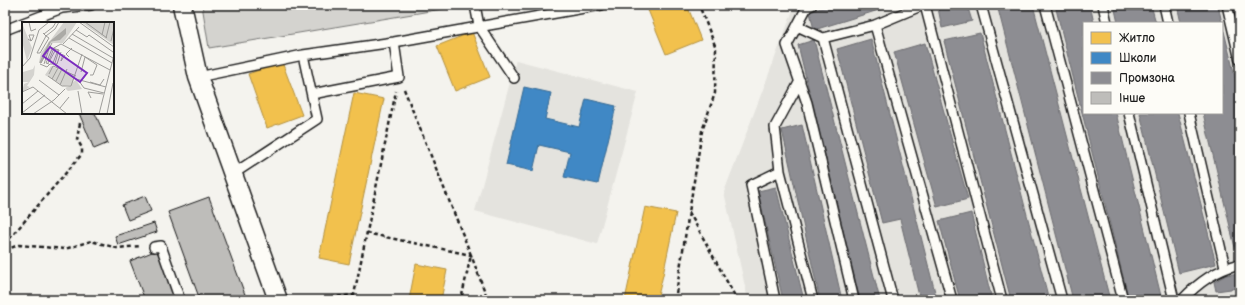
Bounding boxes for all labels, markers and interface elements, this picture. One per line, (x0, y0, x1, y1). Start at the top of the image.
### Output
inset map (22, 22, 114, 114)
legend (1083, 22, 1223, 114)
text: Житло (1119, 31, 1155, 46)
text: Школи (1119, 51, 1156, 66)
text: Промзона (1119, 71, 1175, 86)
text: Інше (1119, 91, 1145, 106)

